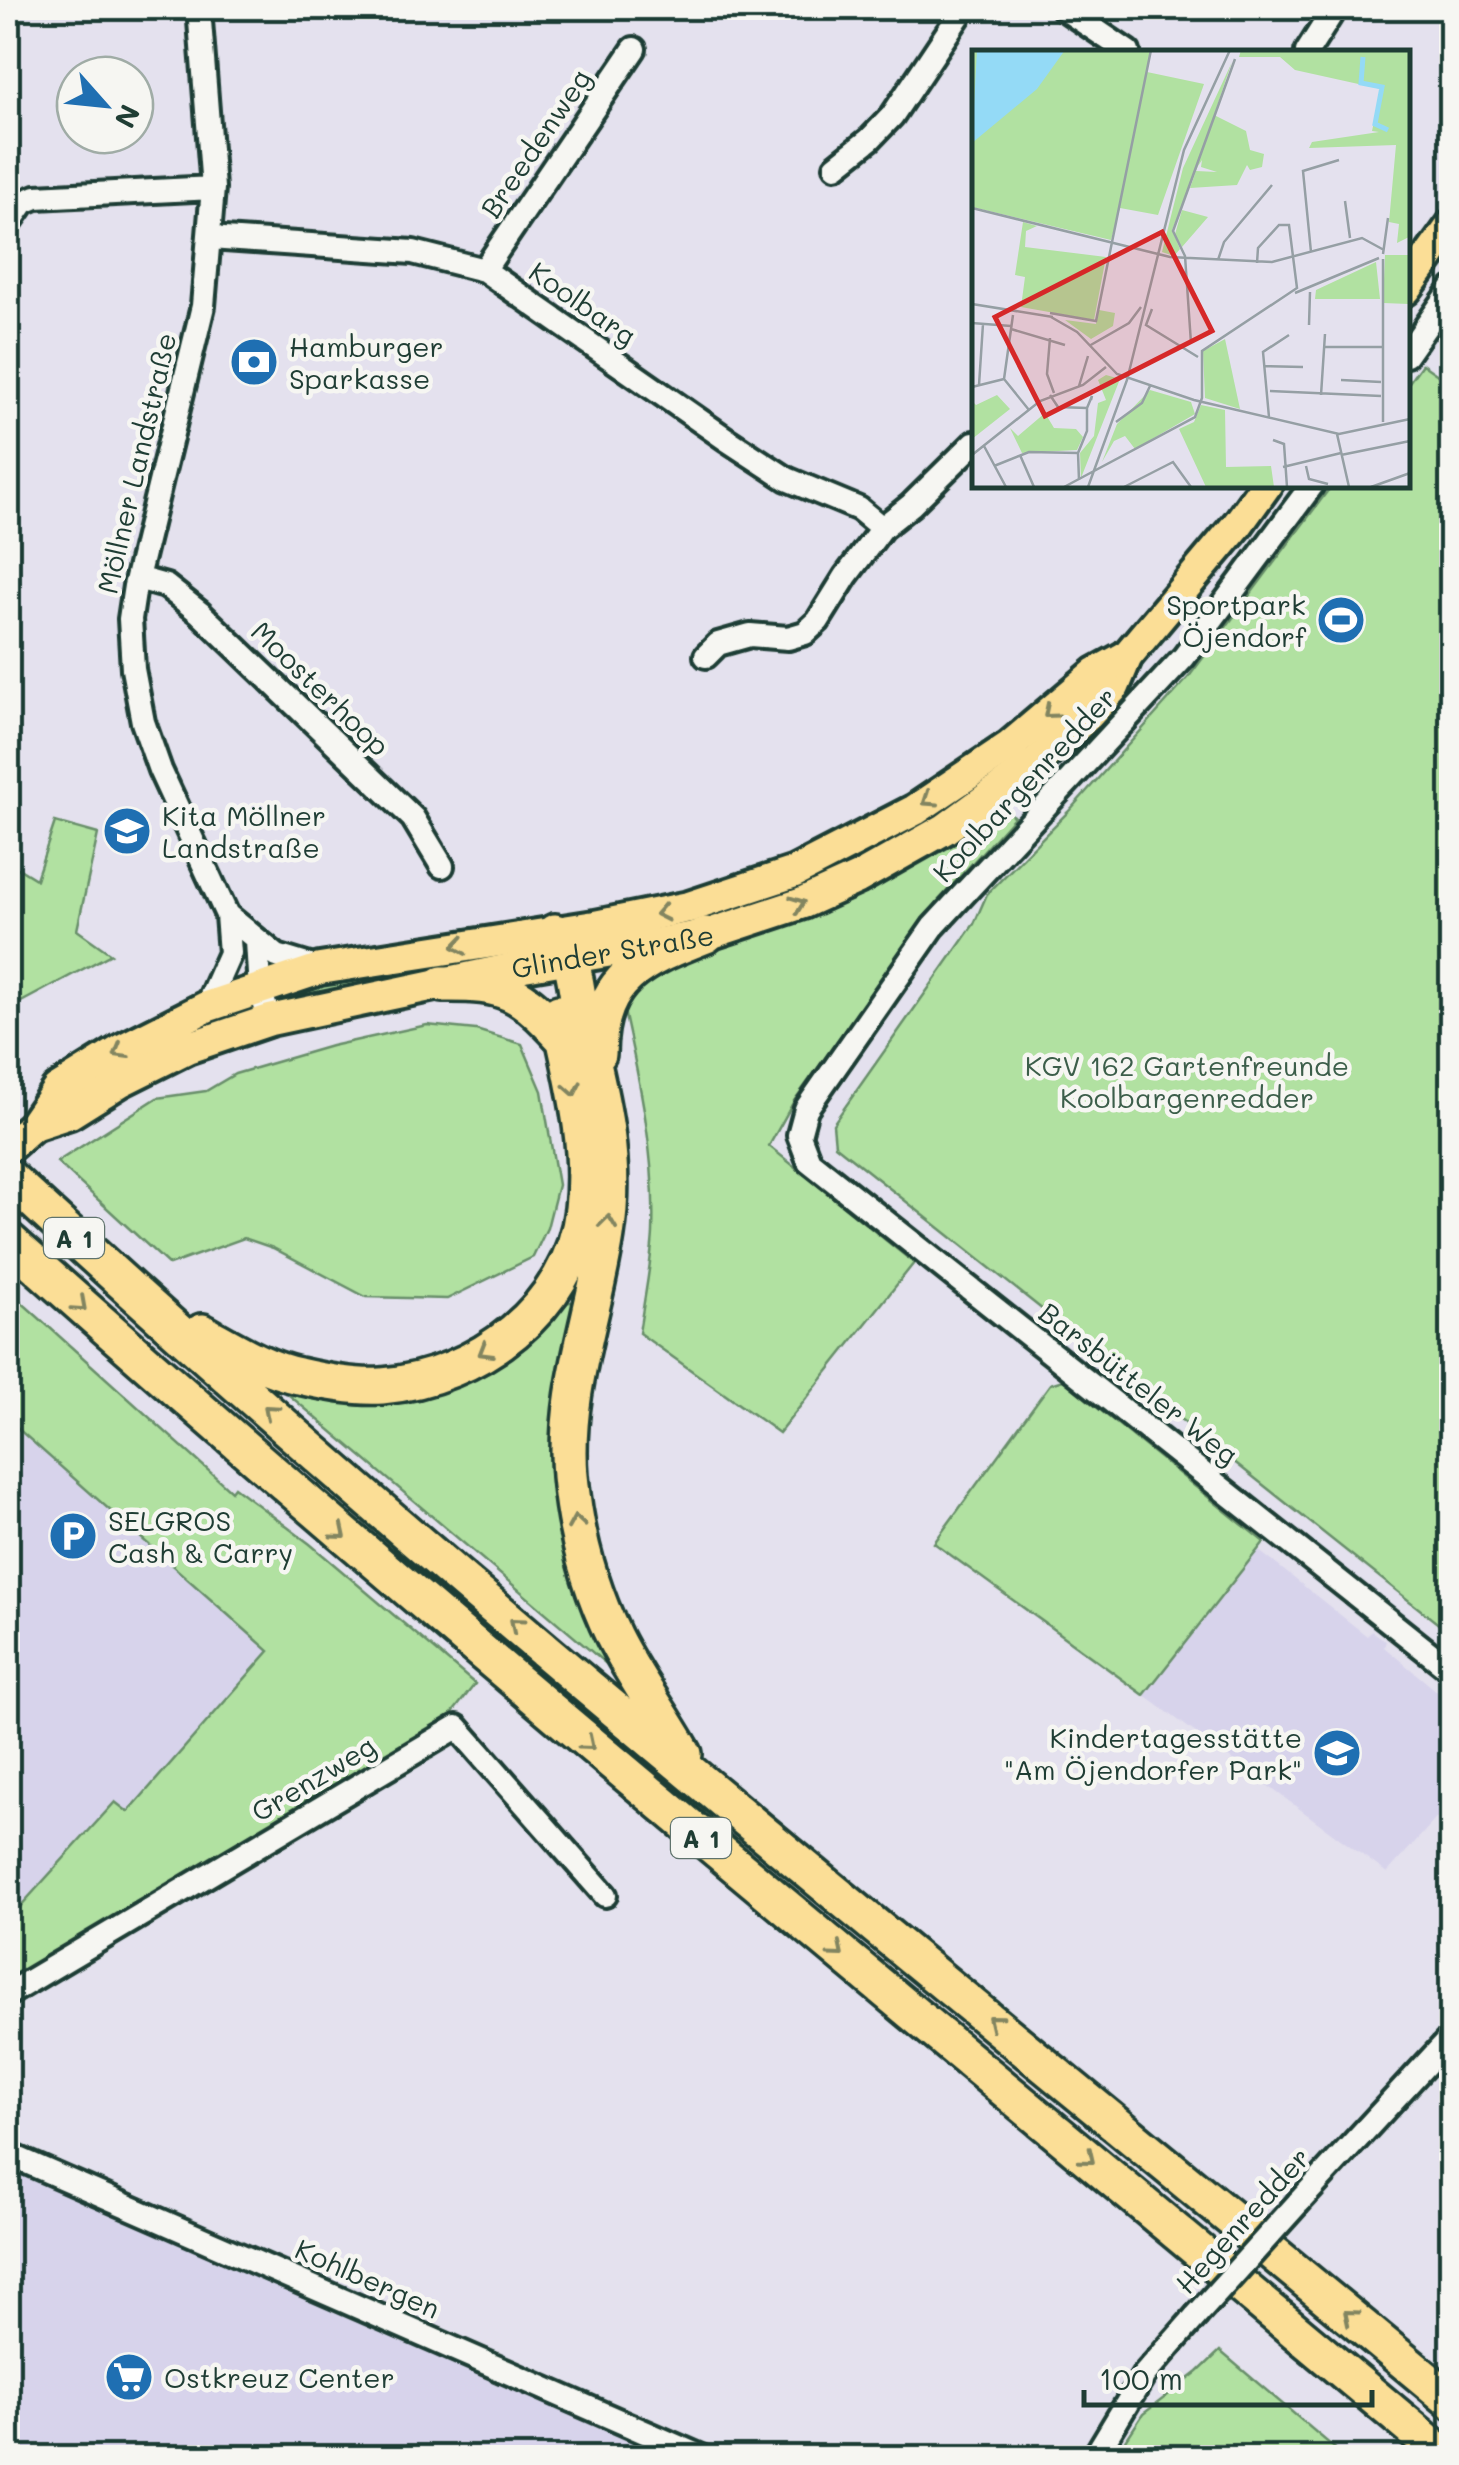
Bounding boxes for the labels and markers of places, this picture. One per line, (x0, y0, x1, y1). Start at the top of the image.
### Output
place label: Hamburger Sparkasse (289, 328, 444, 396)
bank icon: Hamburger Sparkasse (228, 336, 280, 388)
place label: Sportpark Öjendorf (1166, 586, 1307, 654)
sports icon: Sportpark Öjendorf (1315, 594, 1367, 646)
place label: Kita Möllner Landstraße (162, 797, 326, 865)
school or university icon: Kita Möllner Landstraße (101, 805, 153, 857)
place label: SELGROS Cash & Carry (108, 1502, 293, 1570)
parking icon: SELGROS Cash & Carry (47, 1510, 99, 1562)
place label: Kindertagesstätte "Am Öjendorfer Park" (1004, 1719, 1302, 1787)
school or university icon: Kindertagesstätte "Am Öjendorfer Park" (1311, 1727, 1363, 1779)
supermarket icon: Ostkreuz Center (103, 2351, 155, 2403)
place label: Ostkreuz Center (164, 2359, 395, 2395)

